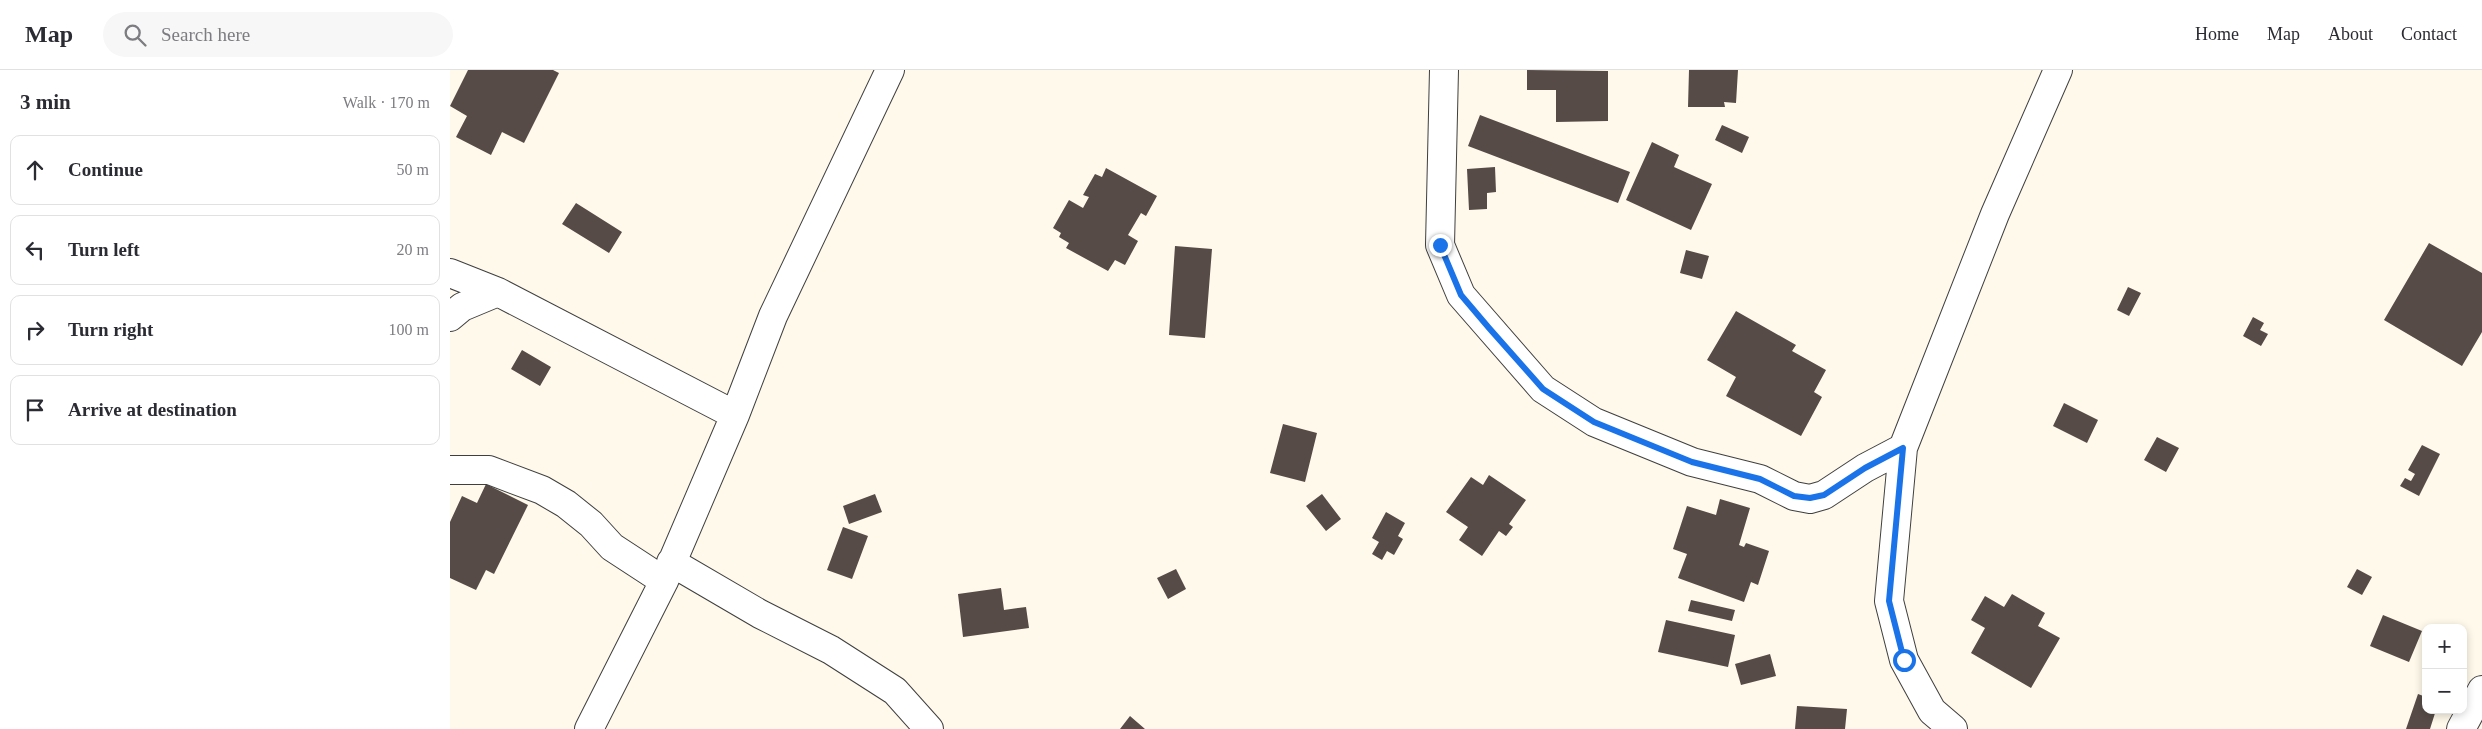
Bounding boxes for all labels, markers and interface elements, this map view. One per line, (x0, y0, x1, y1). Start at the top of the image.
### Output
search box (103, 12, 453, 57)
text: Map (25, 21, 73, 47)
icon: search (121, 21, 149, 49)
text: Search here (161, 24, 250, 45)
text: Home (2195, 24, 2239, 44)
text: Map (2267, 24, 2300, 44)
text: About (2328, 24, 2373, 44)
text: Contact (2401, 24, 2457, 44)
text: 3 min (20, 90, 71, 114)
text: Walk · 170 m (343, 94, 430, 111)
icon: ahead (21, 156, 49, 184)
text: Continue (68, 159, 143, 180)
text: 50 m (397, 161, 429, 178)
route end (1429, 234, 1452, 257)
icon: left (21, 236, 49, 264)
text: Turn left (68, 239, 140, 260)
text: 20 m (397, 241, 429, 258)
icon: right (21, 316, 49, 344)
text: Turn right (68, 319, 153, 340)
text: 100 m (389, 321, 429, 338)
icon: arrive (21, 396, 49, 424)
text: Arrive at destination (68, 399, 237, 420)
map controls (2422, 624, 2467, 714)
button: + (2422, 624, 2467, 669)
route start (1893, 649, 1916, 672)
button: − (2422, 669, 2467, 714)

